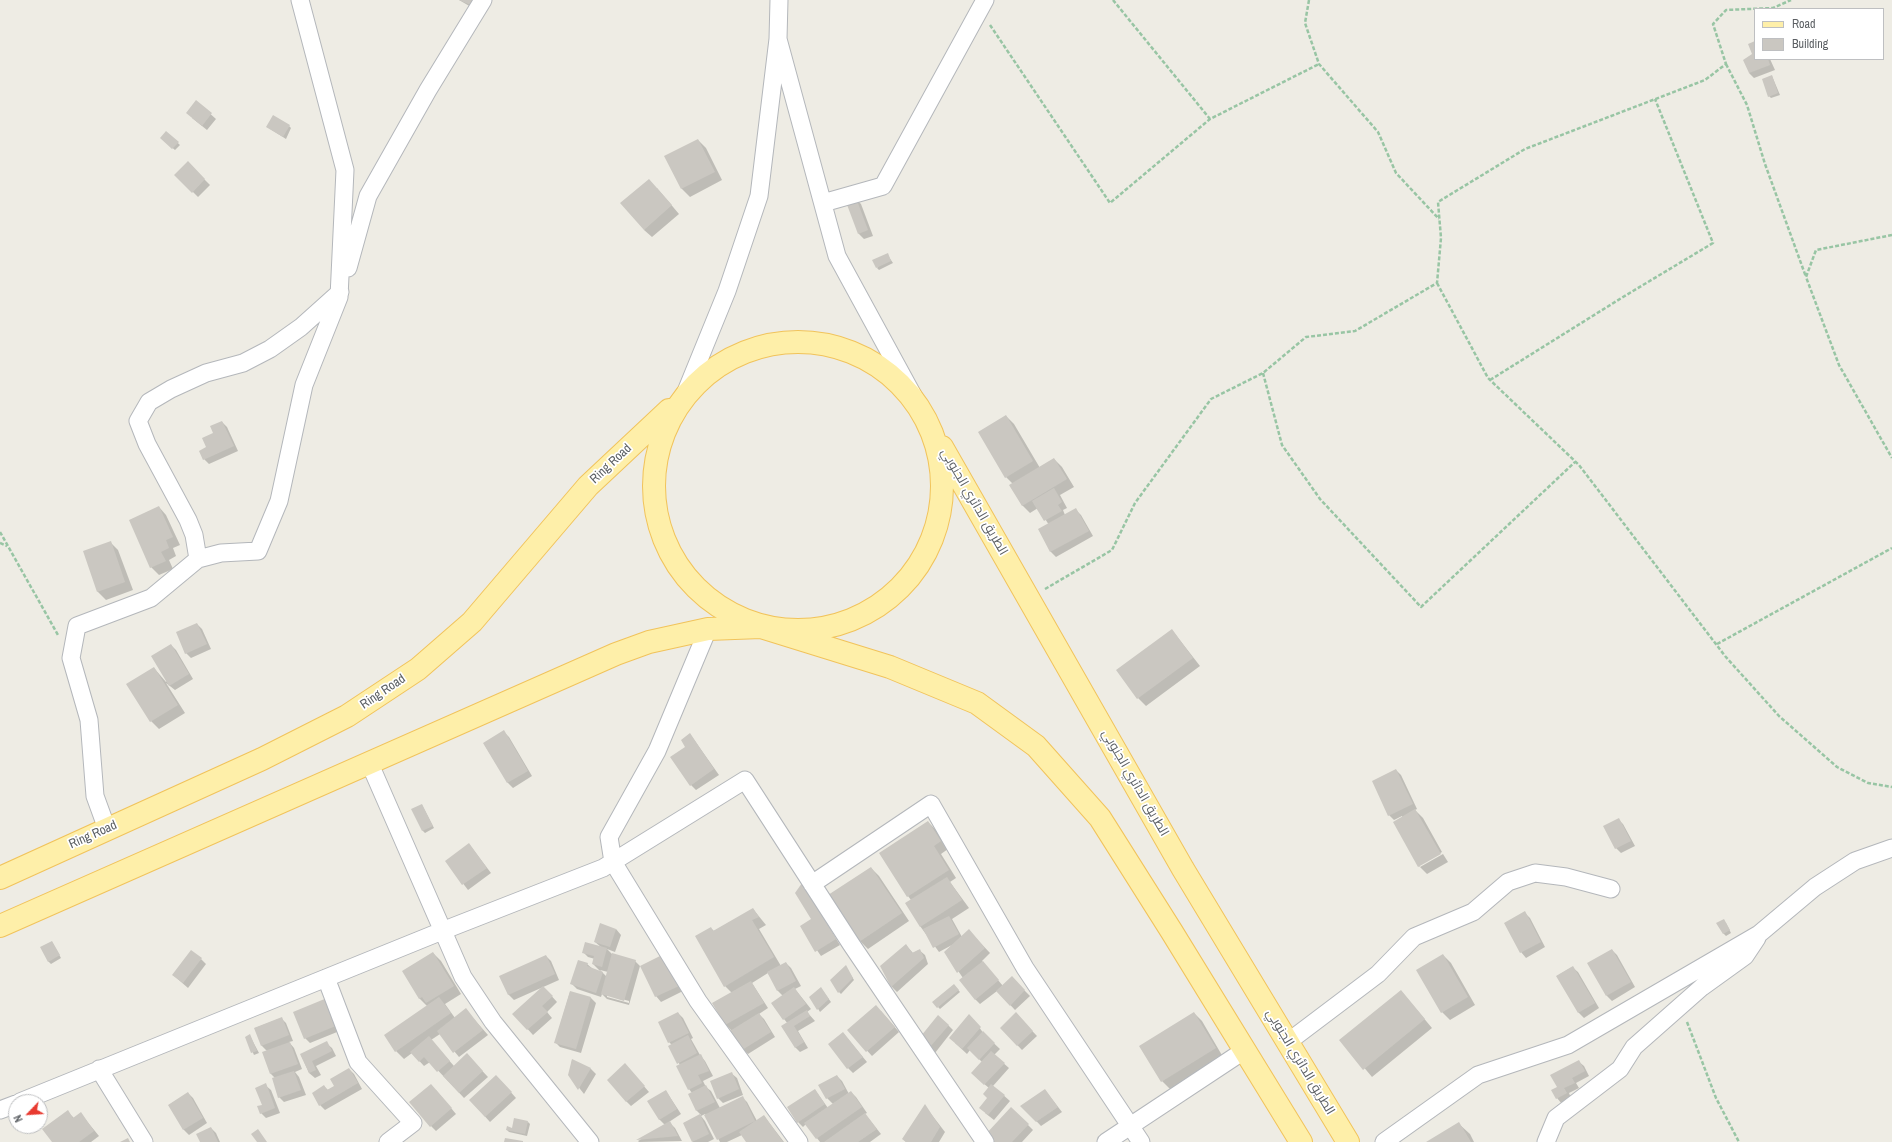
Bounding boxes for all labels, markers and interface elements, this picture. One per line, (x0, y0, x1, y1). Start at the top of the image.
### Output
legend (1754, 8, 1884, 60)
text: Road (1792, 16, 1816, 32)
text: Building (1792, 36, 1828, 52)
street label: Ring Road (587, 441, 635, 487)
street label: الطريق الدائري الجنوبي (937, 446, 1011, 558)
street label: Ring Road (358, 671, 408, 713)
street label: الطريق الدائري الجنوبي (1098, 727, 1172, 839)
street label: Ring Road (67, 818, 119, 852)
street label: الطريق الدائري الجنوبي (1262, 1006, 1338, 1118)
north arrow (8, 1094, 48, 1134)
text: N (10, 1113, 26, 1125)

